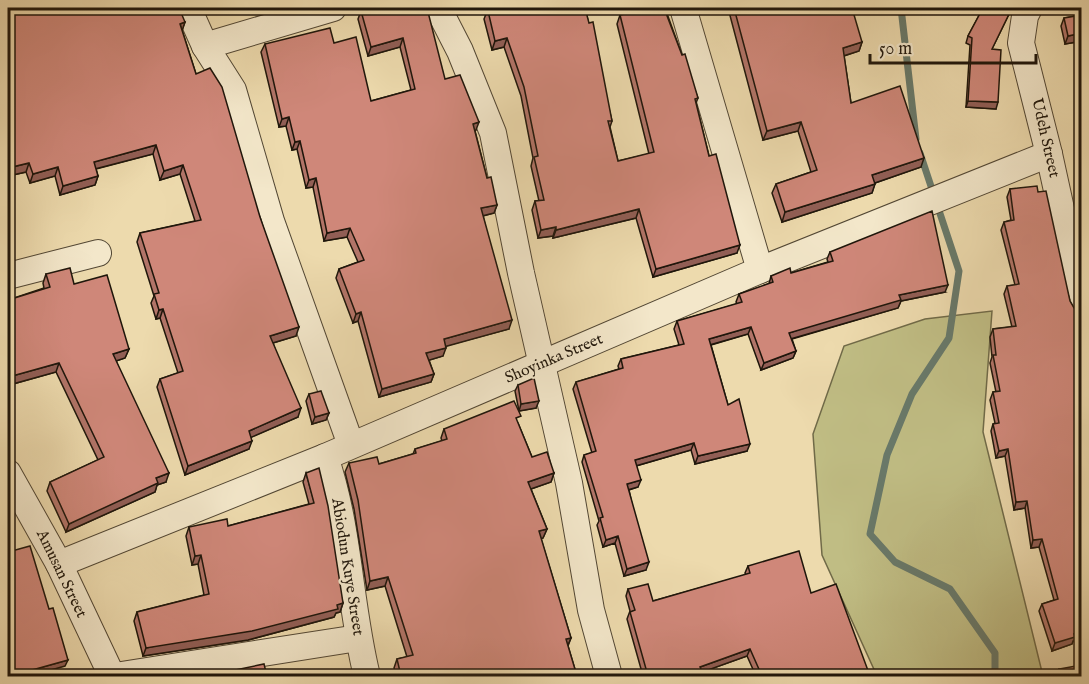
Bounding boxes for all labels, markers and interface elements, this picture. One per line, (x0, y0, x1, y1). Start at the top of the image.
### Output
scale bar (870, 27, 1036, 65)
text: 50 m (879, 38, 912, 61)
street label: Udeh Street (1026, 96, 1064, 180)
street label: Shoyinka Street (502, 329, 606, 389)
street label: Abiodun Kuye Street (326, 496, 368, 638)
street label: Amusan Street (31, 526, 91, 622)

